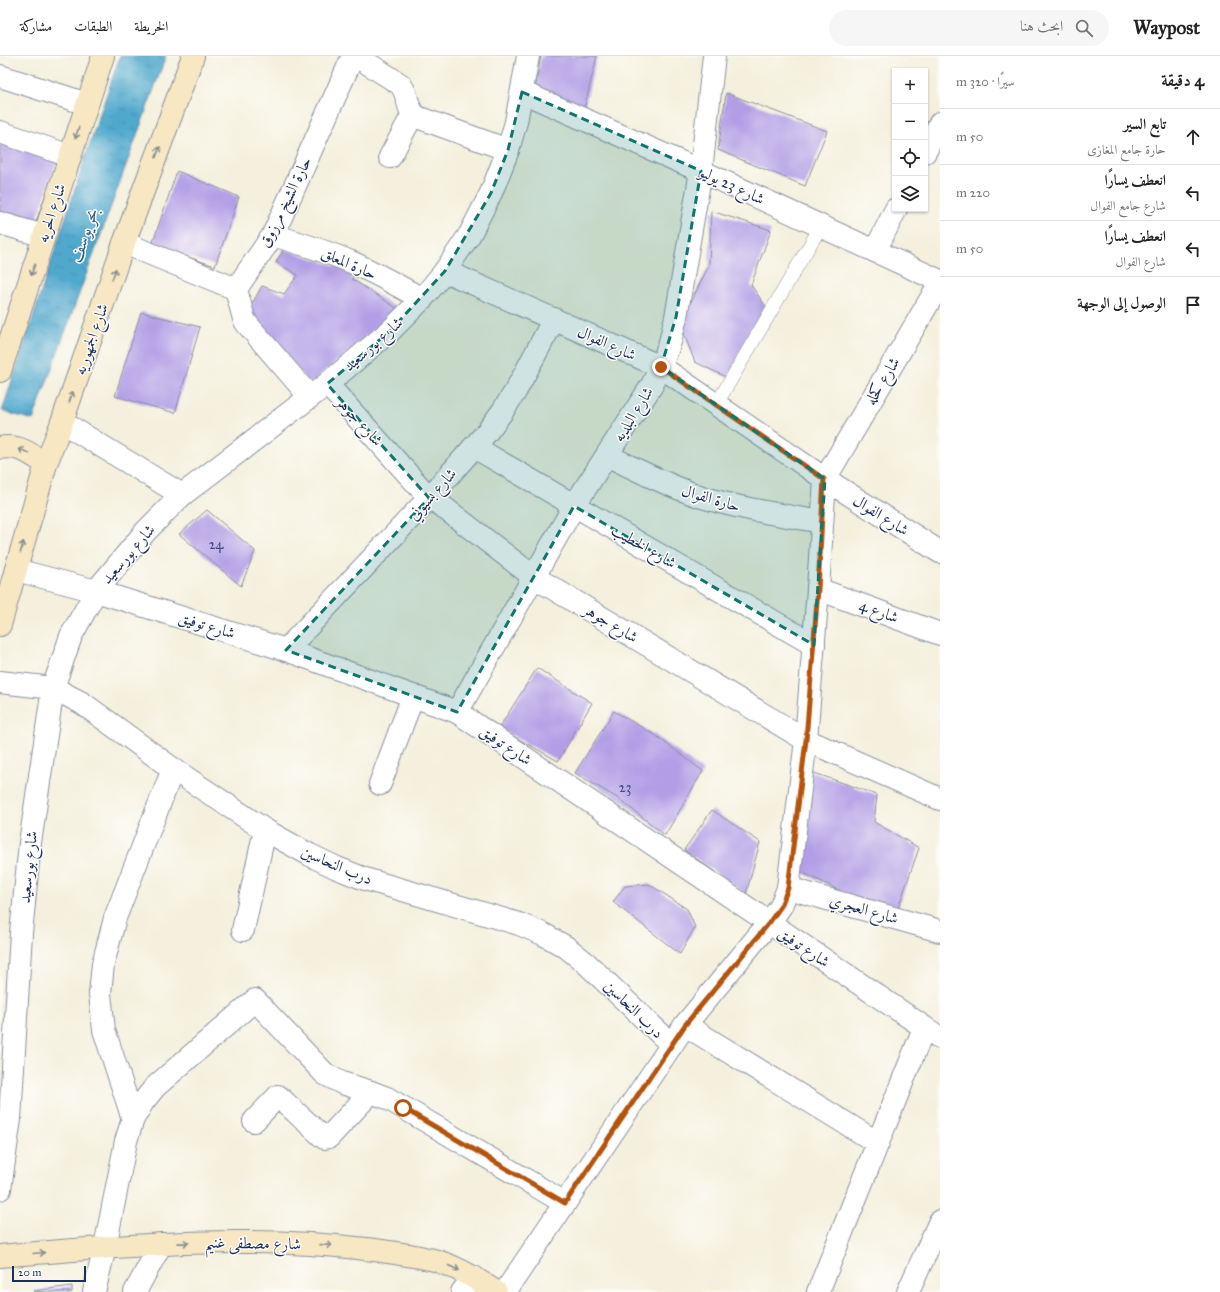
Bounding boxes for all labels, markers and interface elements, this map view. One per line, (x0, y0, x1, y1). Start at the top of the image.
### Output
search box (829, 10, 1109, 46)
text: Waypost (1133, 16, 1200, 39)
text: ابحث هنا (1020, 17, 1063, 35)
icon: search (1073, 17, 1095, 39)
text: مشاركة (20, 18, 52, 35)
text: الطبقات (74, 18, 112, 35)
text: الخريطة (134, 18, 168, 35)
map controls (892, 68, 928, 212)
button: + (892, 68, 928, 104)
text: 4 دقيقة (1161, 70, 1204, 91)
text: سيرًا · 320 m (956, 74, 1015, 90)
button: − (892, 104, 928, 140)
text: تابع السير (1124, 115, 1166, 133)
icon: ahead (1182, 126, 1204, 148)
one-way arrow (73, 127, 81, 139)
text: 50 m (956, 129, 983, 145)
button: locate (892, 140, 928, 176)
text: حارة جامع المغازى (1087, 142, 1166, 158)
one-way arrow (154, 146, 162, 158)
street label: حارة الشيخ مرزوق (255, 153, 320, 253)
street label: شارع 23 يوليو (693, 161, 768, 212)
text: انعطف يسارًا (1104, 171, 1166, 189)
button: layers (892, 176, 928, 212)
street label: شارع الحريه (32, 181, 73, 246)
icon: left (1182, 182, 1204, 204)
text: 220 m (956, 185, 990, 201)
text: شارع جامع الفوال (1090, 198, 1166, 214)
water label: بحر يوسف (65, 205, 103, 265)
text: انعطف يسارًا (1104, 227, 1166, 245)
icon: left (1182, 238, 1204, 260)
text: 50 m (956, 241, 983, 257)
street label: حارة المعلق (318, 243, 380, 283)
text: شارع الفوال (1115, 254, 1166, 270)
one-way arrow (29, 263, 36, 276)
one-way arrow (110, 268, 118, 280)
text: الوصول إلى الوجهة (1077, 294, 1166, 312)
icon: arrive (1182, 294, 1204, 316)
street label: شارع الجمهوريه (70, 301, 116, 379)
street label: شارع بورسعيد (339, 313, 409, 378)
street label: شارع الفوال (573, 322, 639, 368)
street label: شارع كحله (860, 354, 907, 411)
route end (652, 358, 670, 376)
street label: شارع البلديه (609, 383, 661, 447)
one-way arrow (68, 390, 75, 403)
street label: شارع جوهر (329, 391, 387, 452)
one-way arrow (18, 447, 30, 454)
street label: شارع بسيوني (404, 464, 463, 527)
street label: حارة الفوال (679, 481, 742, 516)
street label: شارع الفوال (847, 490, 912, 543)
street label: شارع بورسعيد (97, 520, 162, 590)
street label: شارع الخطيب (606, 520, 680, 576)
house number: 24 (209, 536, 225, 553)
one-way arrow (19, 540, 26, 553)
street label: شارع 4 (856, 595, 901, 631)
street label: شارع جوهر (577, 598, 642, 650)
street label: شارع توفيق (175, 607, 238, 646)
street label: شارع توفيق (474, 721, 535, 772)
house number: 23 (619, 779, 631, 796)
street label: شارع بورسعيد (15, 830, 45, 904)
street label: درب النحاسين (298, 842, 375, 889)
street label: شارع العجري (826, 890, 901, 932)
street label: شارع توفيق (772, 923, 833, 974)
street label: درب النحاسين (600, 976, 668, 1043)
route start (394, 1099, 412, 1117)
street label: شارع مصطفى غنيم (205, 1233, 301, 1260)
one-way arrow (176, 1239, 189, 1247)
one-way arrow (319, 1242, 332, 1249)
one-way arrow (32, 1249, 45, 1256)
scale bar (12, 1264, 86, 1283)
one-way arrow (447, 1265, 459, 1272)
text: 20 m (18, 1266, 41, 1279)

